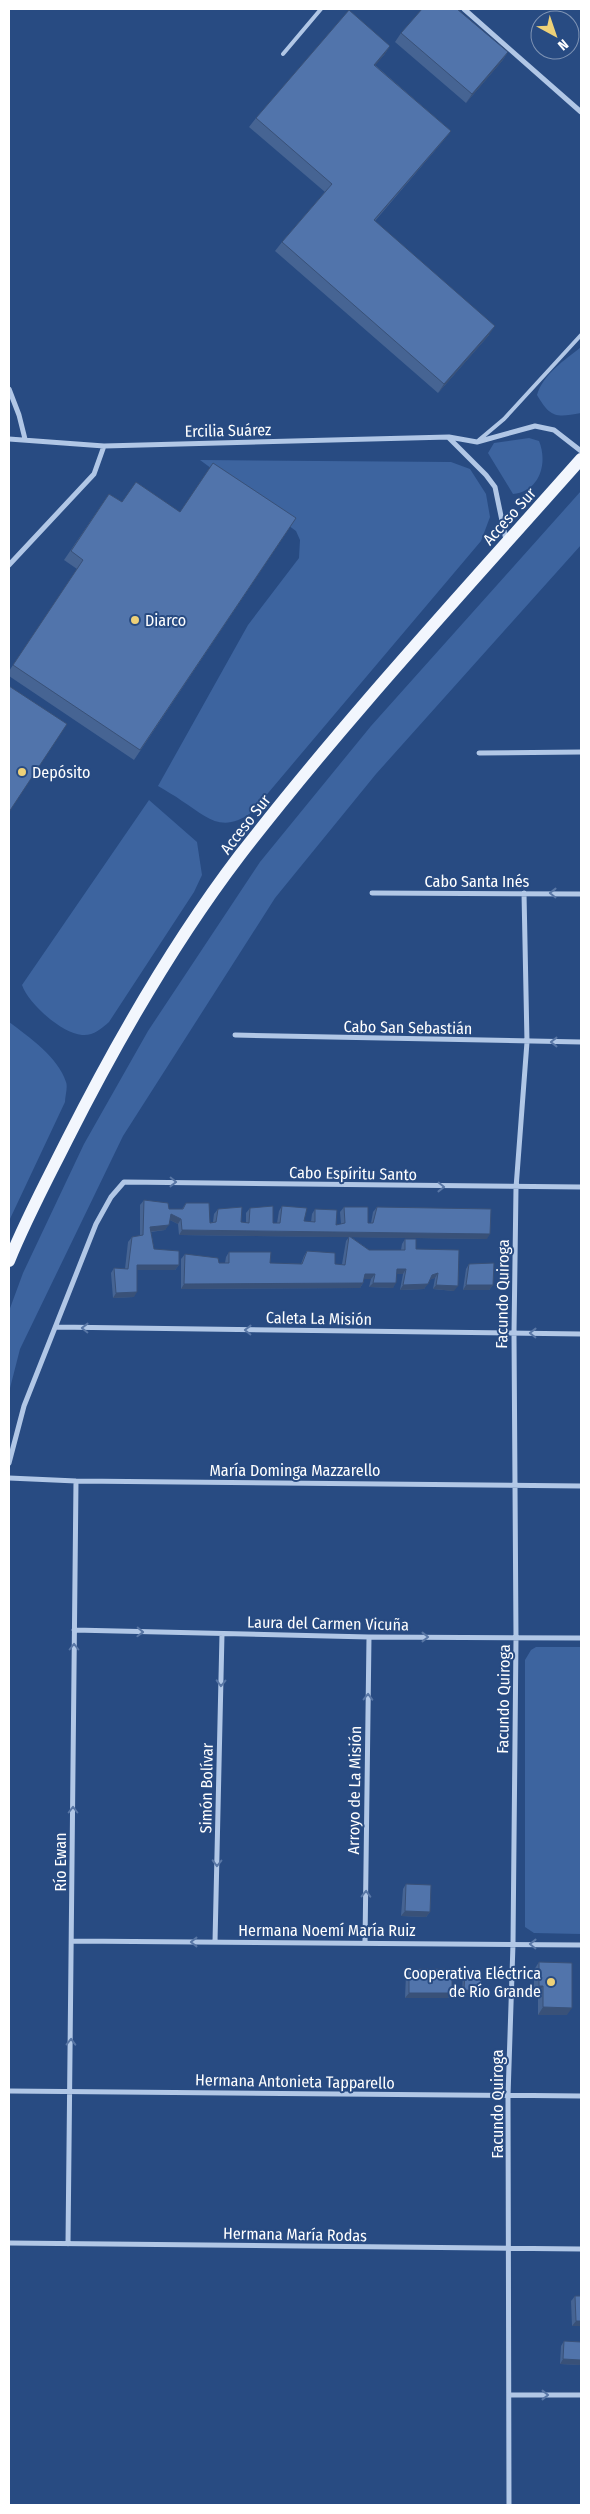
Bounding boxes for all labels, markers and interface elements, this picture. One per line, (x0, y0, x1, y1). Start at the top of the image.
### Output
north arrow (530, 10, 580, 60)
text: N (554, 35, 572, 54)
street label: Ercilia Suárez (185, 420, 271, 441)
street label: Acceso Sur (479, 484, 540, 549)
place label: Diarco (145, 611, 186, 630)
marker: Diarco (129, 614, 141, 626)
place label: Depósito (32, 763, 90, 782)
marker: Depósito (16, 766, 28, 778)
street label: Acceso Sur (216, 790, 275, 858)
street label: Cabo Santa Inés (425, 872, 530, 891)
one-way arrow (548, 888, 556, 898)
street label: Cabo San Sebastián (343, 1017, 473, 1038)
one-way arrow (550, 1037, 558, 1047)
street label: Cabo Espíritu Santo (289, 1163, 417, 1184)
one-way arrow (170, 1177, 177, 1187)
one-way arrow (437, 1181, 445, 1192)
street label: Facundo Quiroga (492, 1239, 513, 1349)
street label: Caleta La Misión (266, 1308, 372, 1329)
one-way arrow (81, 1323, 88, 1333)
one-way arrow (243, 1324, 251, 1335)
one-way arrow (528, 1328, 536, 1338)
street label: María Dominga Mazzarello (209, 1461, 381, 1480)
street label: Laura del Carmen Vicuña (247, 1613, 409, 1634)
one-way arrow (137, 1626, 145, 1637)
one-way arrow (422, 1632, 430, 1642)
one-way arrow (69, 1643, 79, 1650)
street label: Facundo Quiroga (493, 1644, 514, 1754)
one-way arrow (216, 1679, 226, 1687)
one-way arrow (363, 1693, 373, 1700)
street label: Arroyo de La Misión (344, 1726, 365, 1855)
street label: Simón Bolívar (196, 1742, 217, 1833)
one-way arrow (68, 1805, 78, 1813)
street label: Río Ewan (51, 1833, 70, 1891)
one-way arrow (212, 1859, 222, 1867)
one-way arrow (361, 1890, 371, 1898)
street label: Hermana Noemí María Ruiz (238, 1921, 416, 1940)
one-way arrow (190, 1937, 198, 1947)
one-way arrow (528, 1939, 536, 1950)
place label: Cooperativa Eléctrica de Río Grande (404, 1964, 541, 2001)
marker: Cooperativa Eléctrica de Río Grande (545, 1976, 557, 1988)
one-way arrow (66, 2038, 76, 2046)
street label: Facundo Quiroga (488, 2049, 507, 2159)
street label: Hermana Antonieta Tapparello (195, 2070, 395, 2093)
street label: Hermana María Rodas (223, 2224, 367, 2245)
one-way arrow (542, 2390, 550, 2400)

